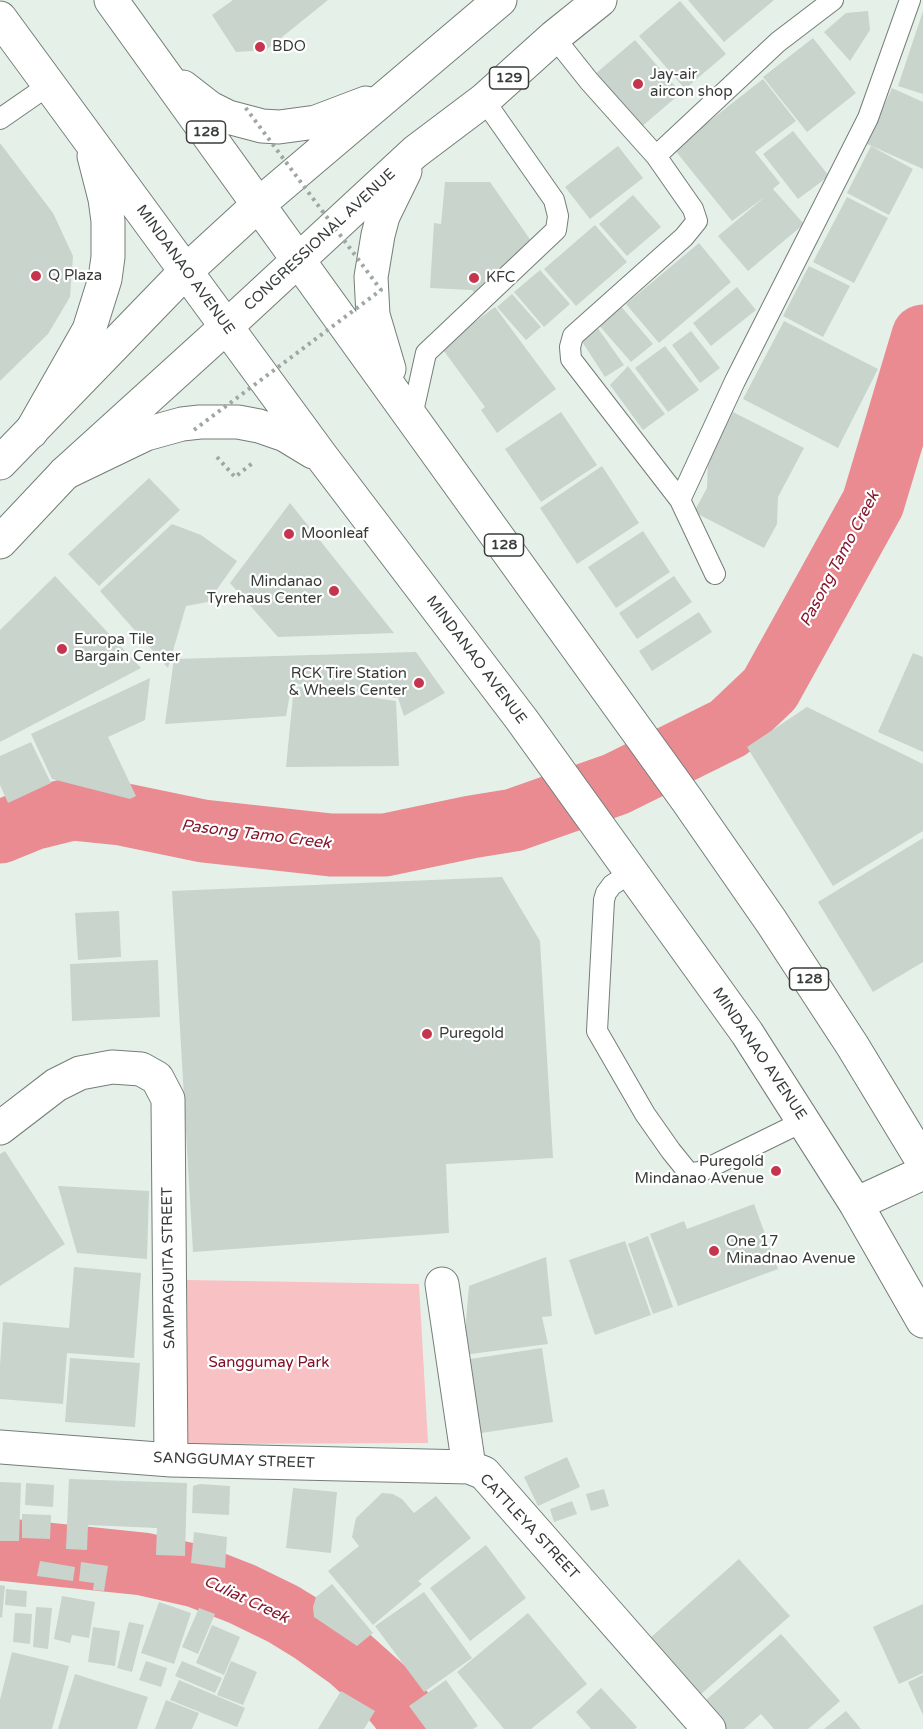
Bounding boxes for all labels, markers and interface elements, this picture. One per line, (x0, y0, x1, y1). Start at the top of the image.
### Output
place label: BDO (272, 38, 306, 56)
marker: BDO (253, 40, 267, 54)
place label: Jay-air aircon shop (650, 66, 733, 101)
road number: 129 (490, 67, 528, 89)
marker: Jay-air aircon shop (631, 77, 645, 91)
road number: 128 (186, 121, 226, 143)
street label: CONGRESSIONAL AVENUE (241, 165, 399, 315)
street label: MINDANAO AVENUE (132, 202, 238, 338)
place label: Q Plaza (48, 267, 102, 285)
marker: Q Plaza (29, 269, 43, 283)
place label: KFC (486, 269, 515, 287)
marker: KFC (467, 271, 481, 285)
water label: Pasong Tamo Creek (796, 488, 884, 630)
place label: Moonleaf (301, 525, 369, 543)
marker: Moonleaf (282, 527, 296, 541)
road number: 128 (484, 534, 524, 556)
place label: Mindanao Tyrehaus Center (207, 573, 322, 608)
marker: Mindanao Tyrehaus Center (327, 584, 341, 598)
street label: MINDANAO AVENUE (422, 592, 530, 728)
place label: Europa Tile Bargain Center (74, 631, 180, 666)
marker: Europa Tile Bargain Center (55, 642, 69, 656)
place label: RCK Tire Station & Wheels Center (289, 665, 407, 700)
marker: RCK Tire Station & Wheels Center (412, 676, 426, 690)
water label: Pasong Tamo Creek (180, 816, 332, 854)
road number: 128 (790, 968, 828, 990)
street label: MINDANAO AVENUE (708, 984, 810, 1124)
place label: Puregold (439, 1025, 504, 1043)
marker: Puregold (420, 1027, 434, 1041)
place label: Puregold Mindanao Avenue (635, 1153, 764, 1188)
marker: Puregold Mindanao Avenue (769, 1164, 783, 1178)
street label: SAMPAGUITA STREET (159, 1187, 179, 1349)
place label: One 17 Minadnao Avenue (726, 1233, 855, 1268)
marker: One 17 Minadnao Avenue (707, 1244, 721, 1258)
park label: Sanggumay Park (209, 1354, 329, 1372)
street label: SANGGUMAY STREET (153, 1449, 315, 1473)
street label: CATTLEYA STREET (475, 1471, 583, 1583)
water label: Culiat Creek (200, 1572, 292, 1628)

